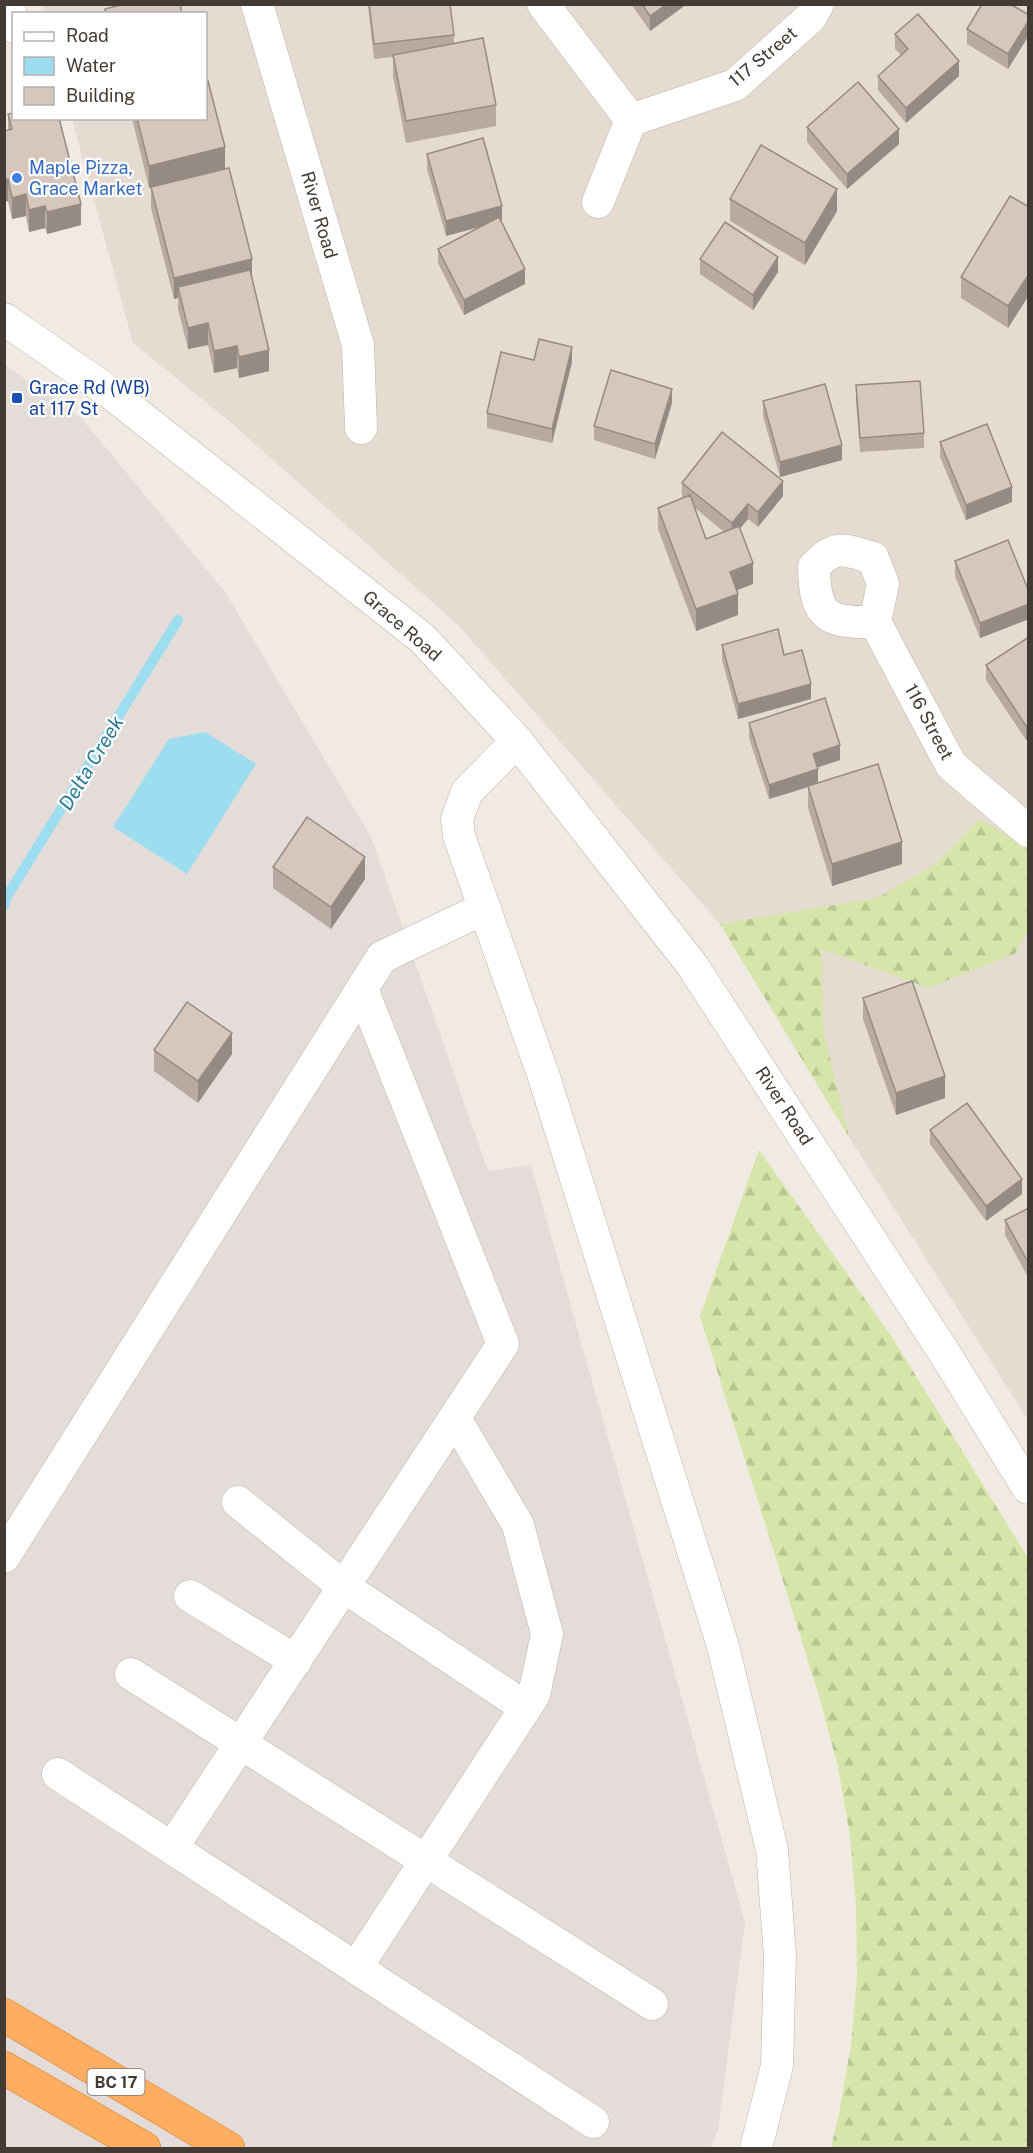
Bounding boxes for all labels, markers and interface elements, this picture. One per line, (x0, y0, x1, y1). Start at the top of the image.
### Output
legend (12, 12, 207, 120)
street label: 117 Street (724, 22, 801, 91)
text: Road (66, 25, 109, 46)
text: Water (66, 55, 116, 76)
text: Building (66, 85, 135, 106)
place label: Maple Pizza, Grace Market (29, 157, 142, 199)
street label: River Road (297, 169, 342, 261)
marker: Maple Pizza, Grace Market (10, 171, 24, 185)
place label: Grace Rd (WB) at 117 St (29, 377, 150, 419)
marker: Grace Rd (WB) at 117 St (10, 391, 24, 405)
street label: Grace Road (359, 586, 446, 665)
street label: 116 Street (901, 680, 958, 763)
water label: Delta Creek (53, 711, 129, 815)
street label: River Road (751, 1062, 818, 1149)
road number: BC 17 (88, 2069, 144, 2095)

